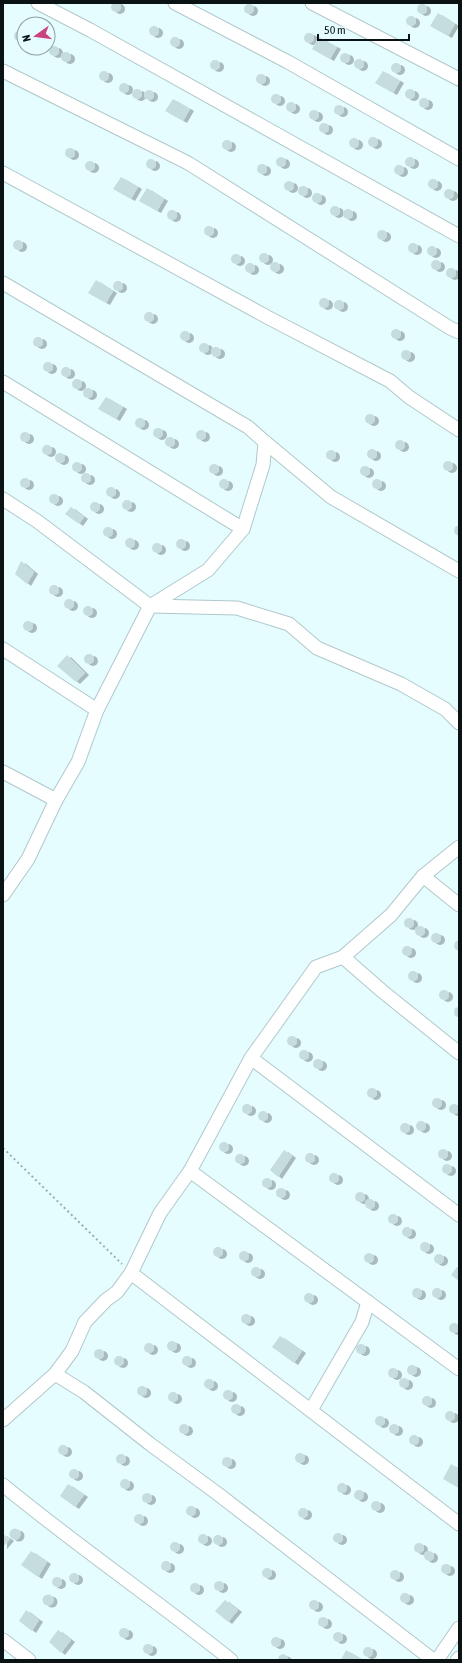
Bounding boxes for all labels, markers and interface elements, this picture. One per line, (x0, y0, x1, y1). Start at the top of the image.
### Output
north arrow (16, 16, 56, 56)
scale bar (318, 16, 409, 42)
text: 50 m (324, 23, 346, 37)
text: N (20, 34, 33, 43)

